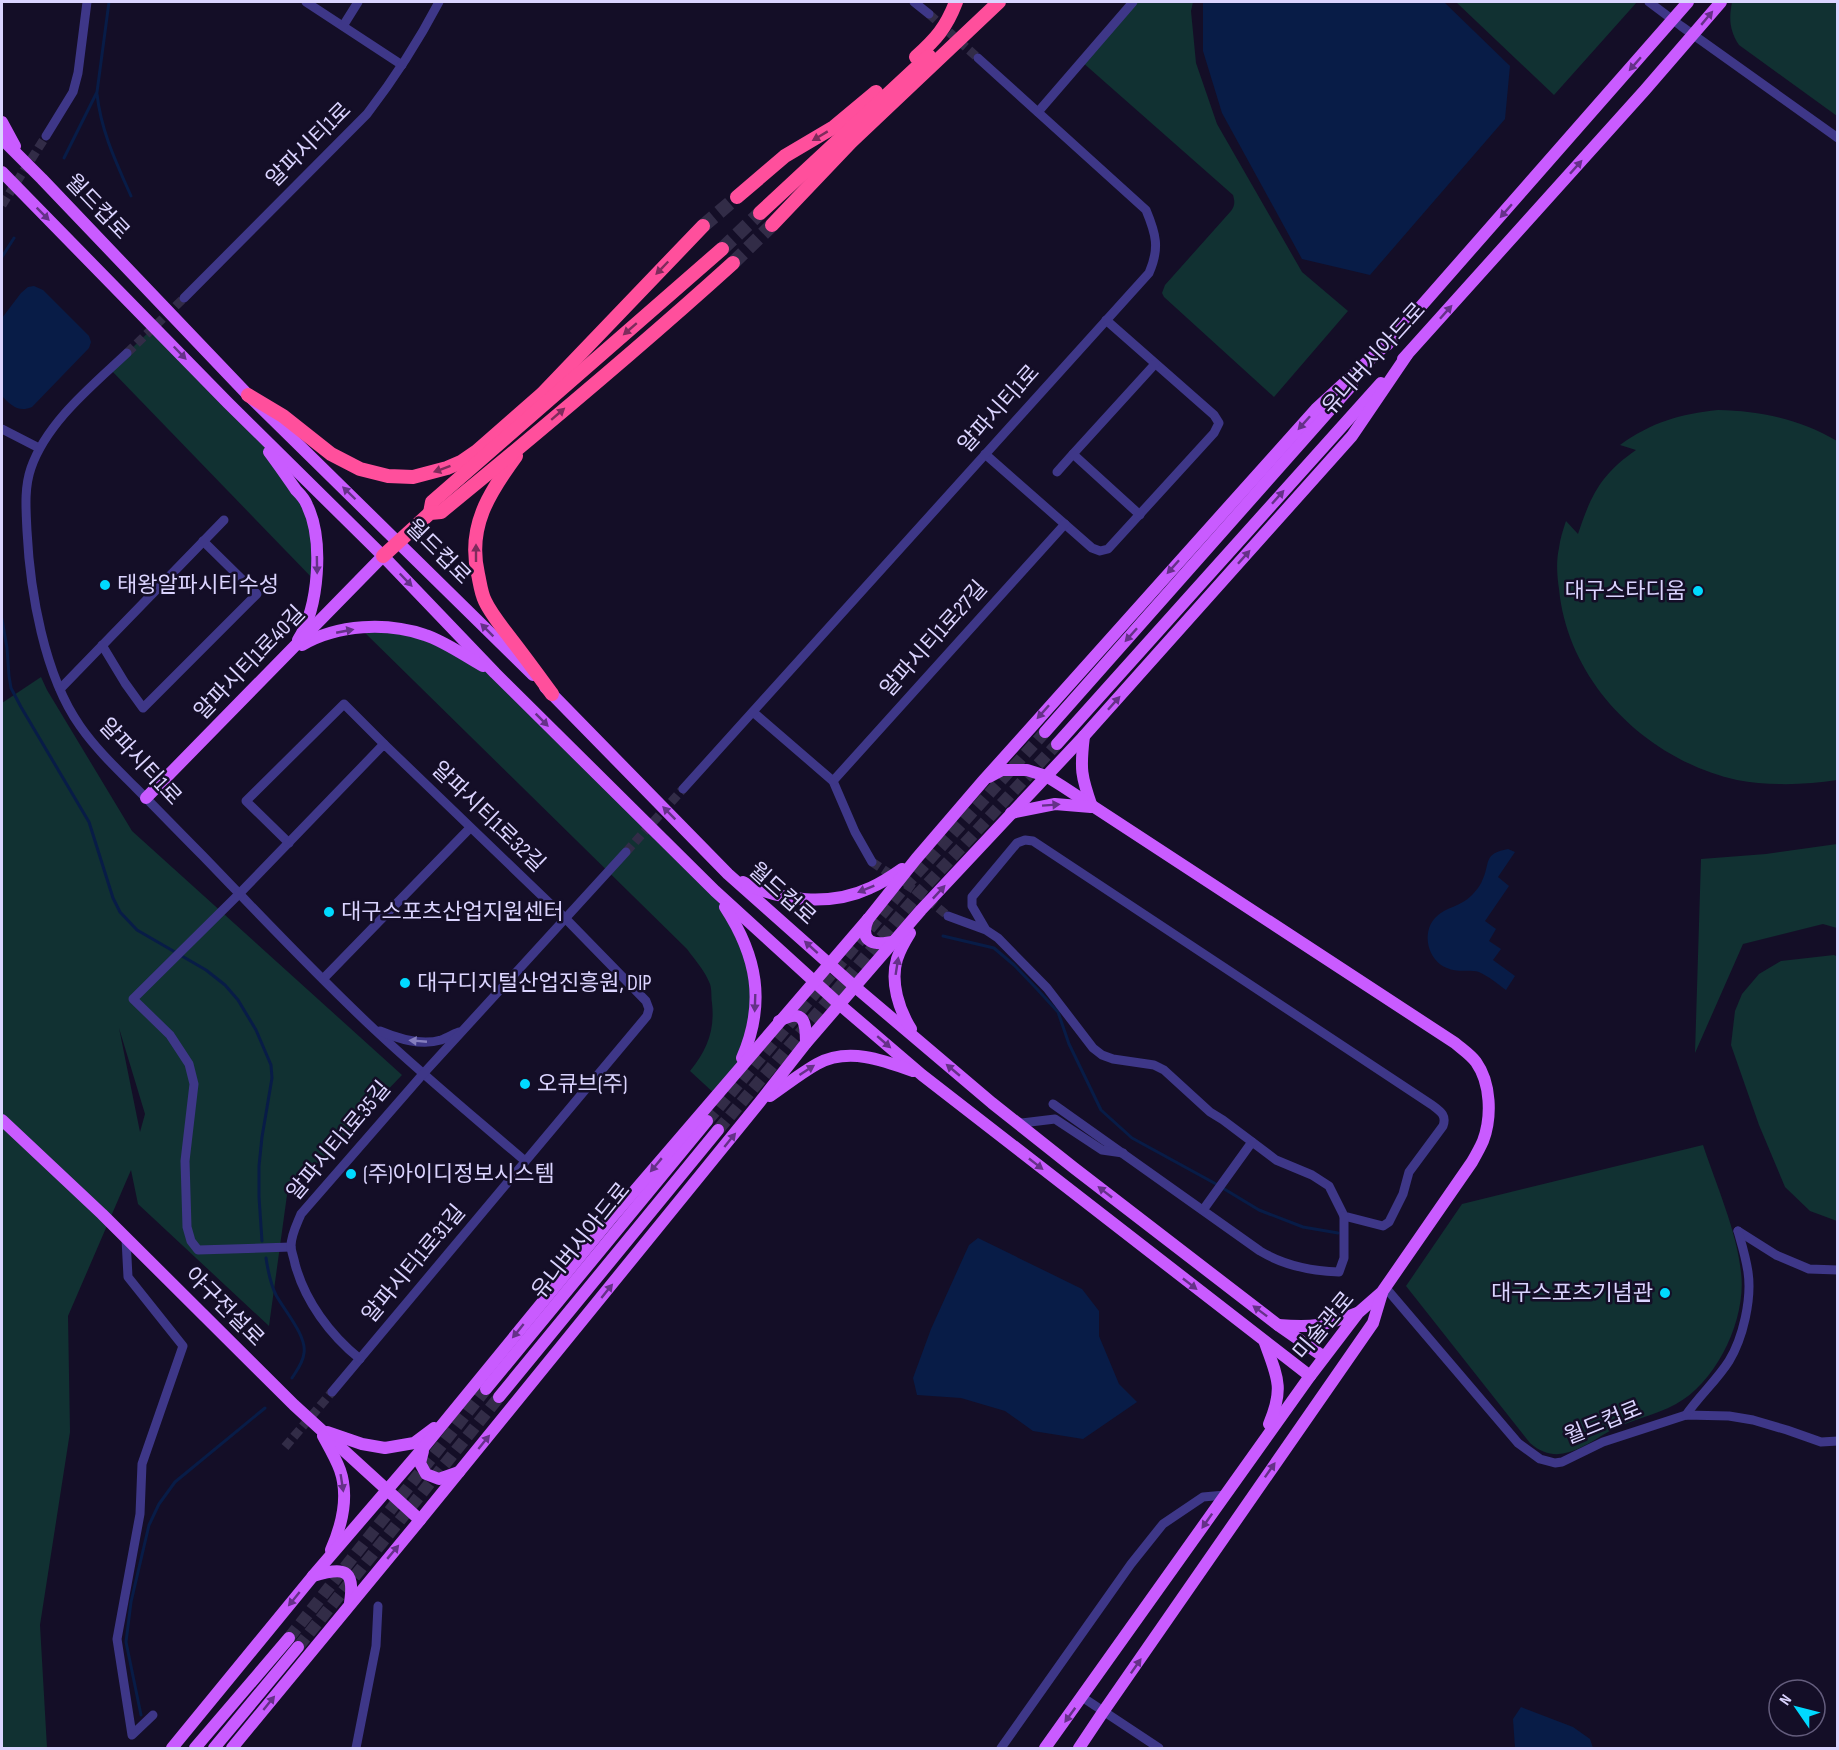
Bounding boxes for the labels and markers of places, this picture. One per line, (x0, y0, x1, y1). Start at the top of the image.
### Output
place label: 태왕알파시티수성 (117, 572, 279, 599)
marker: 태왕알파시티수성 (98, 578, 112, 592)
place label: 대구스타디움 (1565, 578, 1686, 605)
marker: 대구스타디움 (1691, 584, 1705, 598)
place label: 대구스포츠산업지원센터 (341, 899, 564, 926)
marker: 대구스포츠산업지원센터 (322, 905, 336, 919)
place label: 대구디지털산업진흥원, DIP (417, 970, 652, 997)
marker: 대구디지털산업진흥원, DIP (398, 976, 412, 990)
place label: 오큐브(주) (537, 1071, 628, 1098)
marker: 오큐브(주) (518, 1077, 532, 1091)
place label: (주)아이디정보시스템 (363, 1161, 555, 1188)
marker: (주)아이디정보시스템 (344, 1167, 358, 1181)
place label: 대구스포츠기념관 (1491, 1280, 1653, 1307)
marker: 대구스포츠기념관 (1658, 1286, 1672, 1300)

